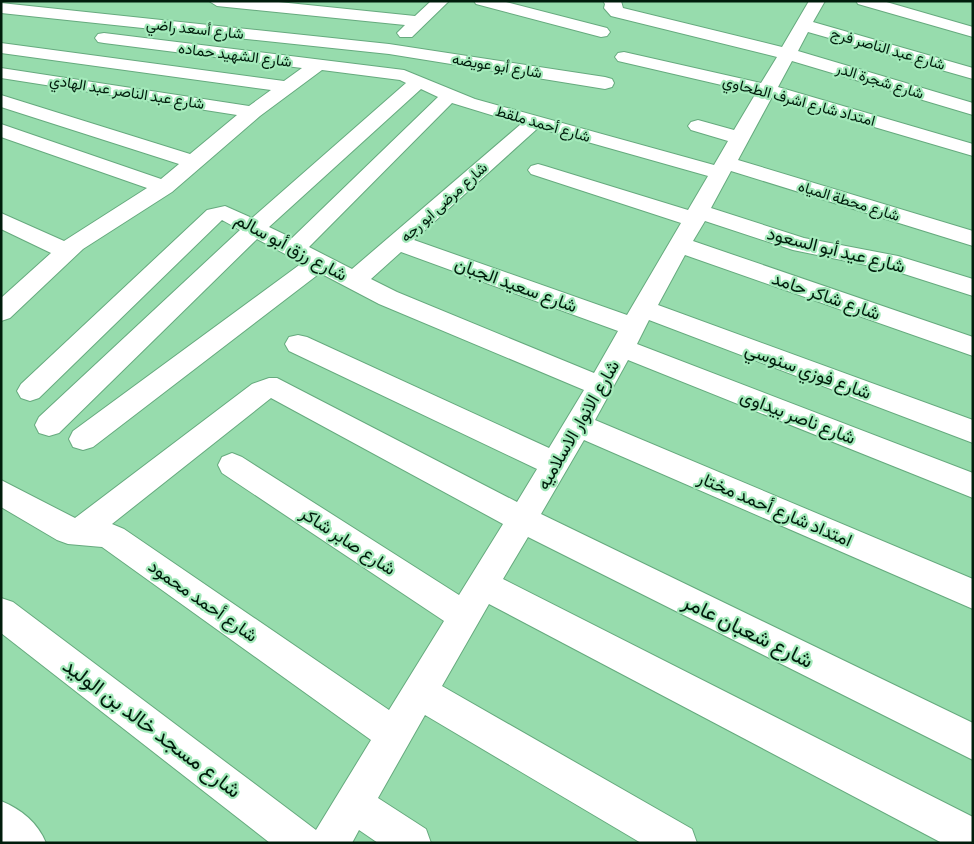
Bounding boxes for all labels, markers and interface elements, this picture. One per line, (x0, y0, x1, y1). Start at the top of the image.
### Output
street label: شارع أسعد راضي (145, 13, 245, 47)
street label: شارع عبد الناصر فرج (828, 22, 948, 76)
street label: شارع الشهيد حماده (177, 37, 293, 73)
street label: شارع أبو عويضه (451, 48, 544, 84)
street label: شارع شجرة الدر (832, 57, 927, 105)
street label: شارع عبد الناصر عبد الهادي (48, 69, 206, 117)
street label: امتداد شارع اشرف الطحاوي (720, 70, 878, 134)
street label: شارع أحمد ملقط (493, 100, 593, 148)
street label: شارع مرضى ابو رجه (396, 157, 493, 247)
street label: شارع محطة المياه (796, 175, 903, 227)
street label: شارع رزق أبو سالم (231, 206, 352, 287)
street label: شارع عيد أبو السعود (764, 220, 908, 279)
street label: شارع سعيد الجبان (451, 251, 581, 318)
street label: شارع شاكر حامد (769, 265, 884, 326)
street label: شارع فوزي سنوسي (741, 336, 875, 408)
street label: شارع الانوار الاسلاميه (530, 355, 625, 494)
street label: شارع ناصر بيداوى (737, 383, 859, 450)
street label: امتداد شارع أحمد مختار (693, 464, 856, 552)
street label: شارع صابر شاكر (295, 500, 401, 581)
street label: شارع أحمد محمود (144, 554, 263, 648)
street label: شارع شعبان عامر (677, 586, 818, 675)
street label: شارع مسجد خالد بن الوليد (57, 651, 248, 804)

